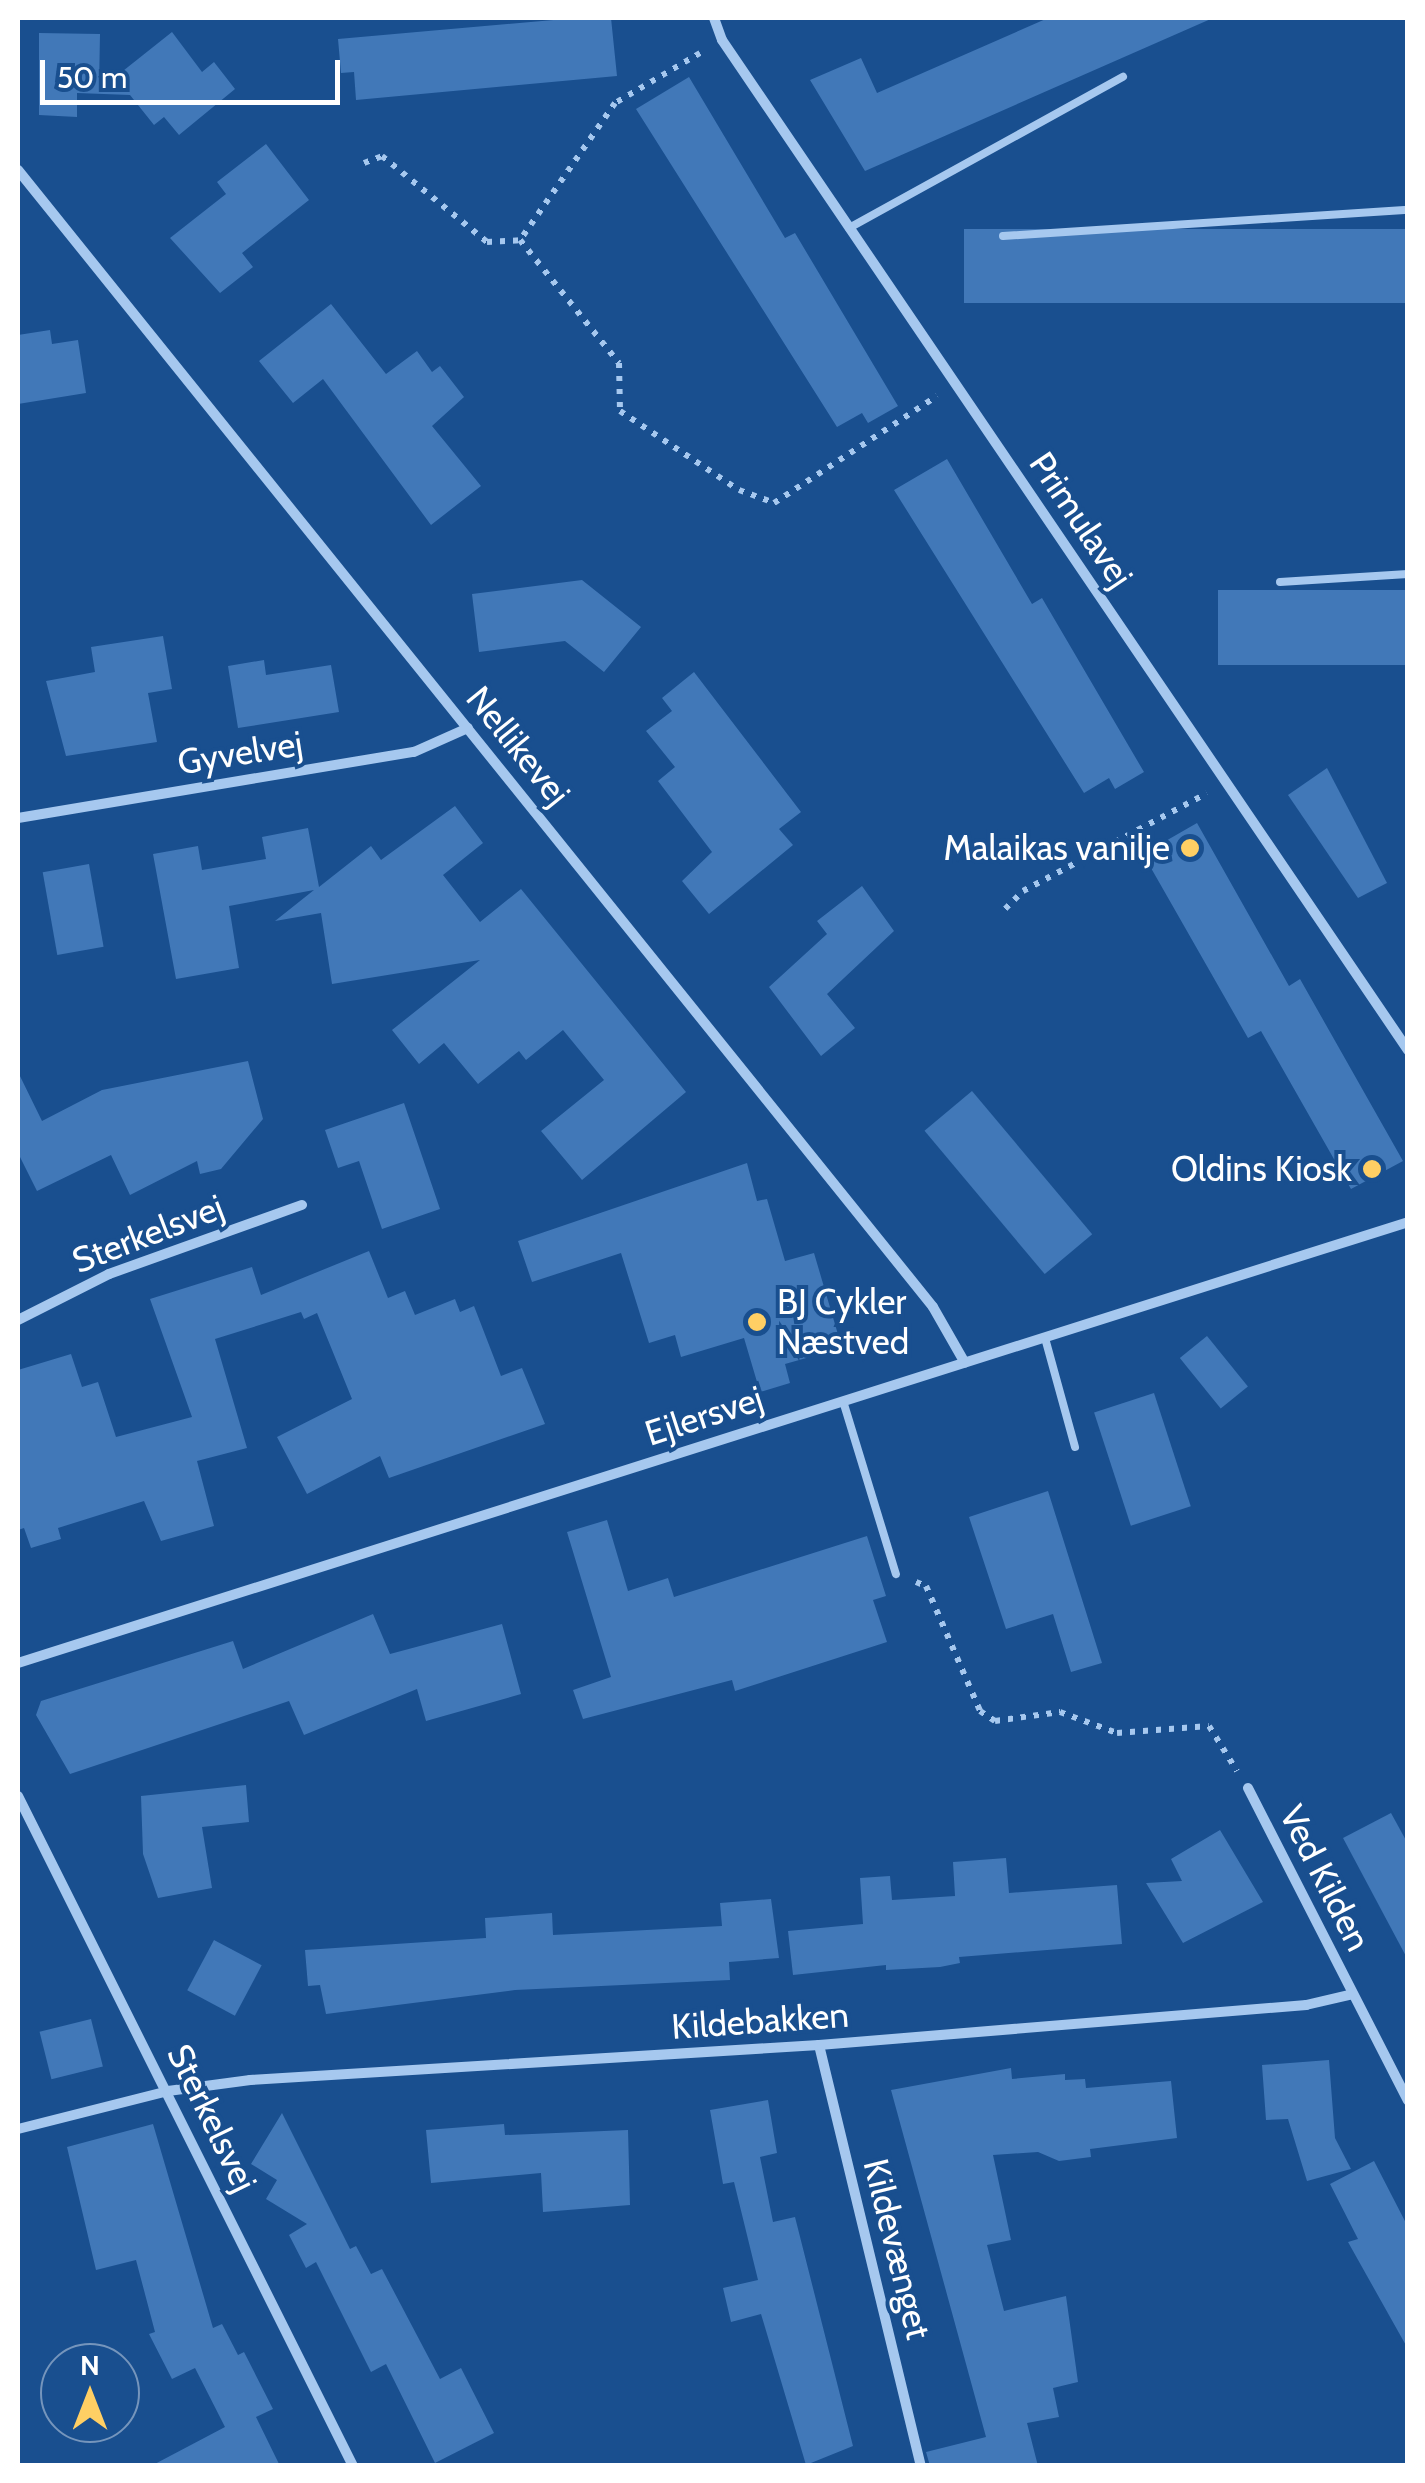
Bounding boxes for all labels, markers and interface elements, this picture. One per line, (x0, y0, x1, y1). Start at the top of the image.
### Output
scale bar (45, 40, 345, 102)
text: 50 m (57, 59, 127, 96)
street label: Primulavej (1021, 444, 1141, 596)
street label: Nellikevej (457, 678, 579, 814)
street label: Gyvelvej (175, 722, 305, 784)
place label: Malaikas vanilje (943, 827, 1170, 869)
marker: Malaikas vanilje (1179, 837, 1201, 859)
place label: Oldins Kiosk (1171, 1148, 1352, 1190)
marker: Oldins Kiosk (1361, 1158, 1383, 1180)
street label: Sterkelsvej (67, 1186, 229, 1282)
place label: BJ Cykler Næstved (777, 1281, 909, 1363)
marker: BJ Cykler Næstved (746, 1311, 768, 1333)
street label: Ejlersvej (640, 1377, 768, 1455)
street label: Ved Kilden (1271, 1798, 1379, 1958)
street label: Kildebakken (670, 1994, 850, 2048)
street label: Sterkelsvej (158, 2038, 266, 2198)
street label: Kildevænget (854, 2154, 940, 2344)
north arrow (40, 2343, 140, 2443)
text: N (80, 2348, 100, 2382)

